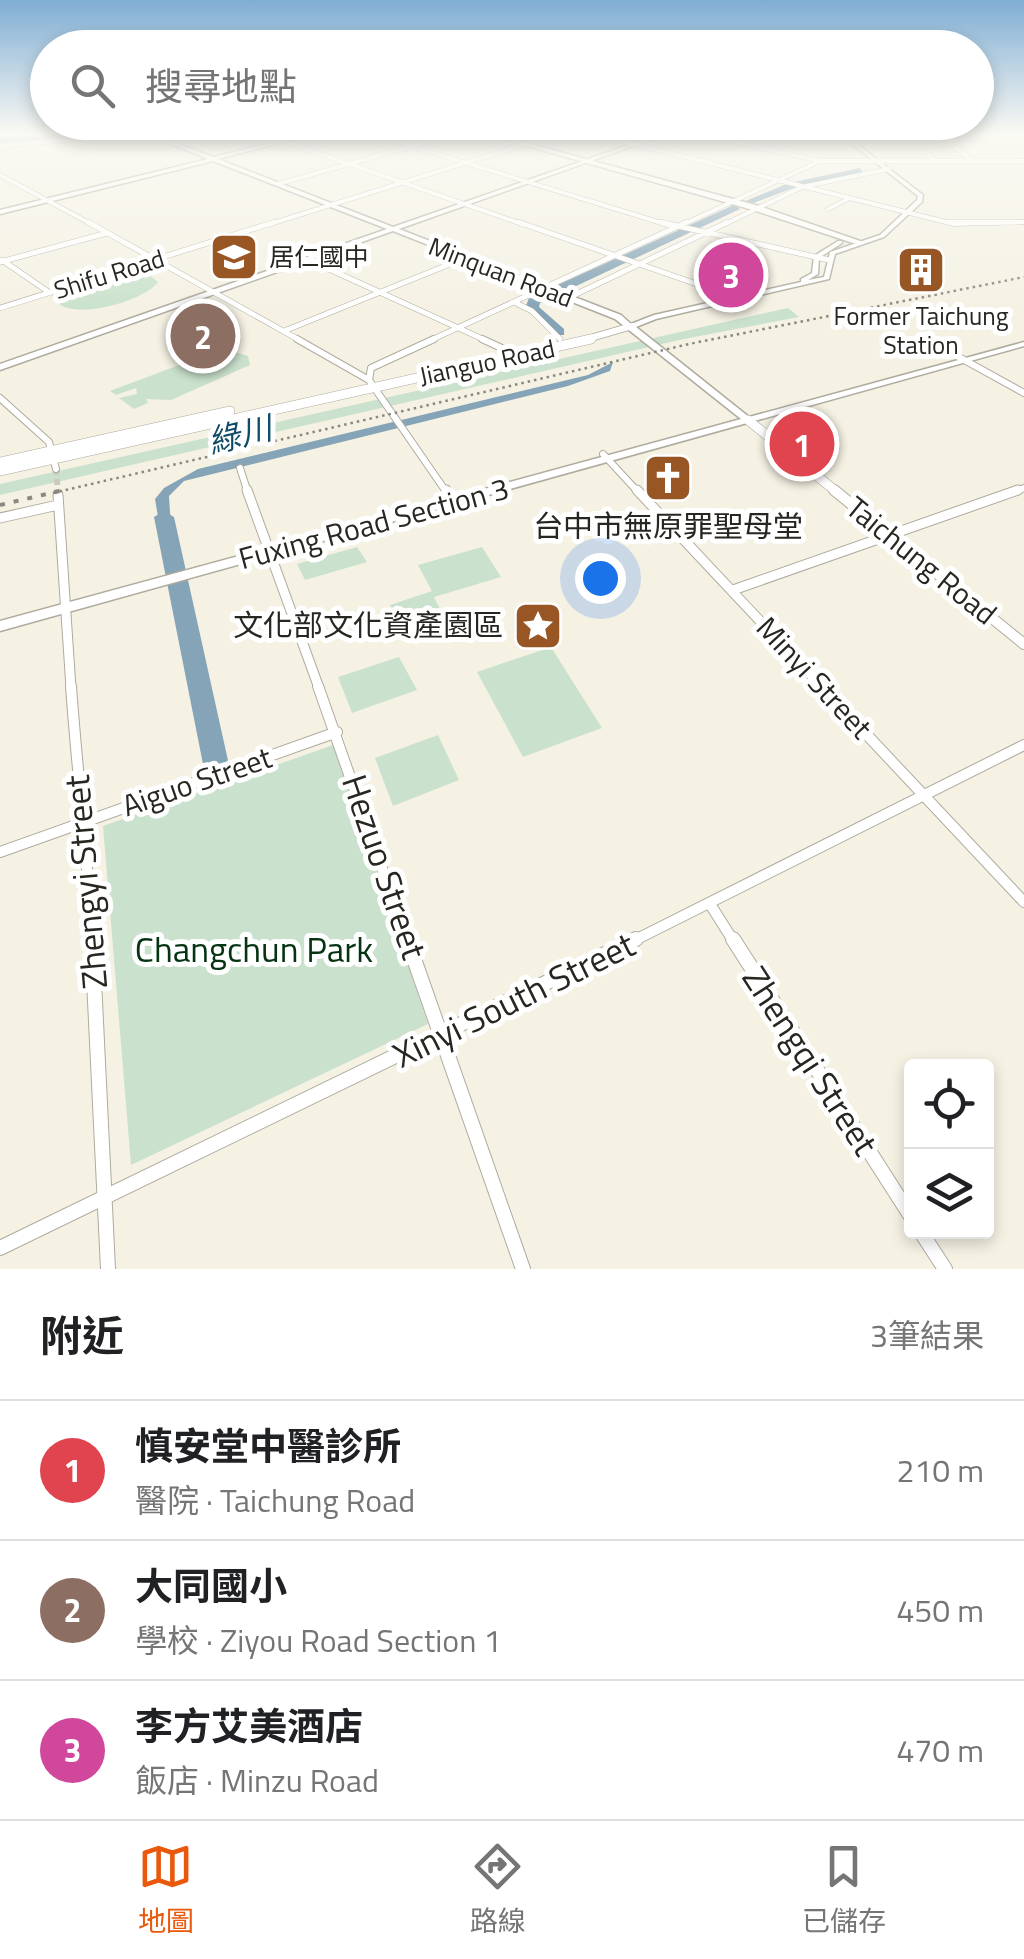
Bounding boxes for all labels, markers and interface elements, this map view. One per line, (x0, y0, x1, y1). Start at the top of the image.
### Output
search box (30, 30, 994, 140)
text: 搜尋地點 (145, 57, 297, 115)
icon: search (65, 58, 120, 113)
street label: Minquan Road (423, 227, 579, 317)
school or university icon: 居仁國中 (208, 231, 260, 283)
place label: 居仁國中 (269, 238, 369, 276)
pin: 3 (698, 238, 764, 312)
street label: Shifu Road (49, 239, 169, 309)
building icon: Former Taichung Station (895, 244, 947, 296)
place label: Former Taichung Station (833, 297, 1009, 364)
pin: 2 (170, 298, 236, 374)
street label: Jianguo Road (416, 329, 558, 395)
water label: 綠川 (203, 402, 280, 465)
pin: 1 (770, 406, 834, 482)
church icon: 台中市無原罪聖母堂 (642, 452, 694, 504)
street label: Fuxing Road Section 3 (234, 465, 514, 581)
street label: Taichung Road (836, 485, 1007, 636)
place label: 台中市無原罪聖母堂 (533, 503, 803, 549)
your location (575, 553, 626, 604)
place icon: 文化部文化資產園區 (512, 600, 564, 652)
place label: 文化部文化資產園區 (233, 602, 503, 648)
street label: Minyi Street (746, 606, 884, 749)
street label: Aiguo Street (116, 734, 278, 828)
street label: Hezuo Street (328, 767, 442, 966)
street label: Zhengyi Street (49, 773, 121, 991)
street label: Xinyi South Street (383, 917, 644, 1081)
park label: Changchun Park (135, 922, 373, 976)
street label: Zhengqi Street (729, 955, 892, 1166)
map controls (904, 1059, 994, 1239)
button: locate (904, 1059, 994, 1149)
button: layers (904, 1149, 994, 1239)
text: 附近 (40, 1303, 124, 1367)
text: 3筆結果 (870, 1311, 984, 1359)
text: 慎安堂中醫診所 (135, 1417, 401, 1475)
text: 1 (64, 1446, 81, 1494)
text: 210 m (896, 1446, 984, 1494)
text: 醫院 · Taichung Road (135, 1476, 415, 1524)
text: 大同國小 (135, 1557, 287, 1615)
text: 2 (64, 1586, 81, 1634)
text: 450 m (896, 1586, 984, 1634)
text: 學校 · Ziyou Road Section 1 (135, 1616, 501, 1664)
text: 李方艾美酒店 (135, 1697, 363, 1755)
text: 3 (64, 1726, 81, 1774)
text: 470 m (896, 1726, 984, 1774)
text: 飯店 · Minzu Road (135, 1756, 379, 1804)
tab: 地圖 (138, 1839, 194, 1942)
tab: 路線 (470, 1839, 526, 1942)
tab: 已儲存 (802, 1839, 886, 1942)

